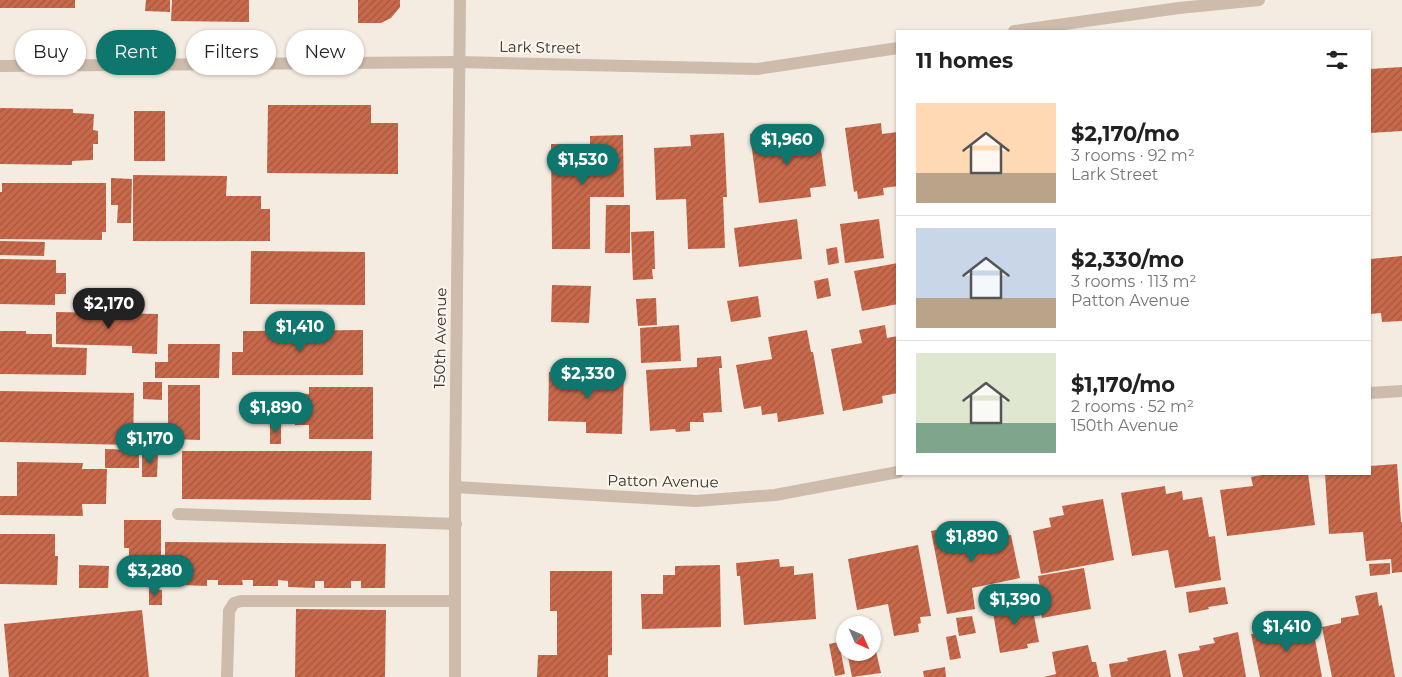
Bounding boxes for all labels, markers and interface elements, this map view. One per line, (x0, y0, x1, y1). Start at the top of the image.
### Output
chip: Buy (15, 30, 86, 75)
chip: Rent (96, 30, 176, 75)
chip: Filters (186, 30, 276, 75)
chip: New (286, 30, 364, 75)
street label: Lark Street (499, 37, 581, 57)
icon: filters (1323, 46, 1351, 74)
text: 11 homes (916, 48, 1013, 73)
text: $2,170/mo (1071, 121, 1180, 146)
icon: home (956, 123, 1016, 183)
pin: $1,960 (746, 124, 828, 166)
text: $1,960 (761, 130, 813, 149)
pin: $1,530 (542, 144, 624, 186)
text: 3 rooms · 92 m² (1071, 146, 1195, 165)
text: $1,530 (558, 150, 608, 169)
text: Lark Street (1071, 165, 1158, 184)
text: $2,330/mo (1071, 247, 1184, 272)
icon: home (956, 248, 1016, 308)
text: 3 rooms · 113 m² (1071, 272, 1196, 291)
street label: 150th Avenue (430, 287, 450, 389)
pin: $2,170 (68, 288, 150, 330)
text: Patton Avenue (1071, 291, 1190, 310)
text: $2,170 (84, 294, 134, 313)
pin: $1,410 (259, 310, 341, 353)
text: $1,410 (276, 317, 324, 336)
pin: $2,330 (547, 358, 629, 400)
text: $2,330 (561, 364, 615, 383)
text: $1,170/mo (1071, 372, 1175, 397)
icon: home (956, 373, 1016, 433)
pin: $1,890 (235, 392, 317, 434)
text: 2 rooms · 52 m² (1071, 397, 1194, 416)
text: $1,890 (250, 398, 302, 417)
text: 150th Avenue (1071, 416, 1178, 435)
pin: $1,170 (109, 422, 191, 465)
text: $1,170 (127, 429, 174, 448)
street label: Patton Avenue (607, 471, 719, 491)
pin: $1,890 (931, 520, 1013, 563)
text: $1,890 (946, 527, 998, 546)
pin: $3,280 (114, 554, 196, 597)
text: $3,280 (128, 561, 182, 580)
pin: $1,390 (974, 584, 1056, 626)
text: $1,390 (989, 590, 1041, 609)
pin: $1,410 (1246, 610, 1328, 653)
north arrow (836, 616, 881, 661)
map controls (836, 616, 881, 661)
text: $1,410 (1263, 617, 1311, 636)

